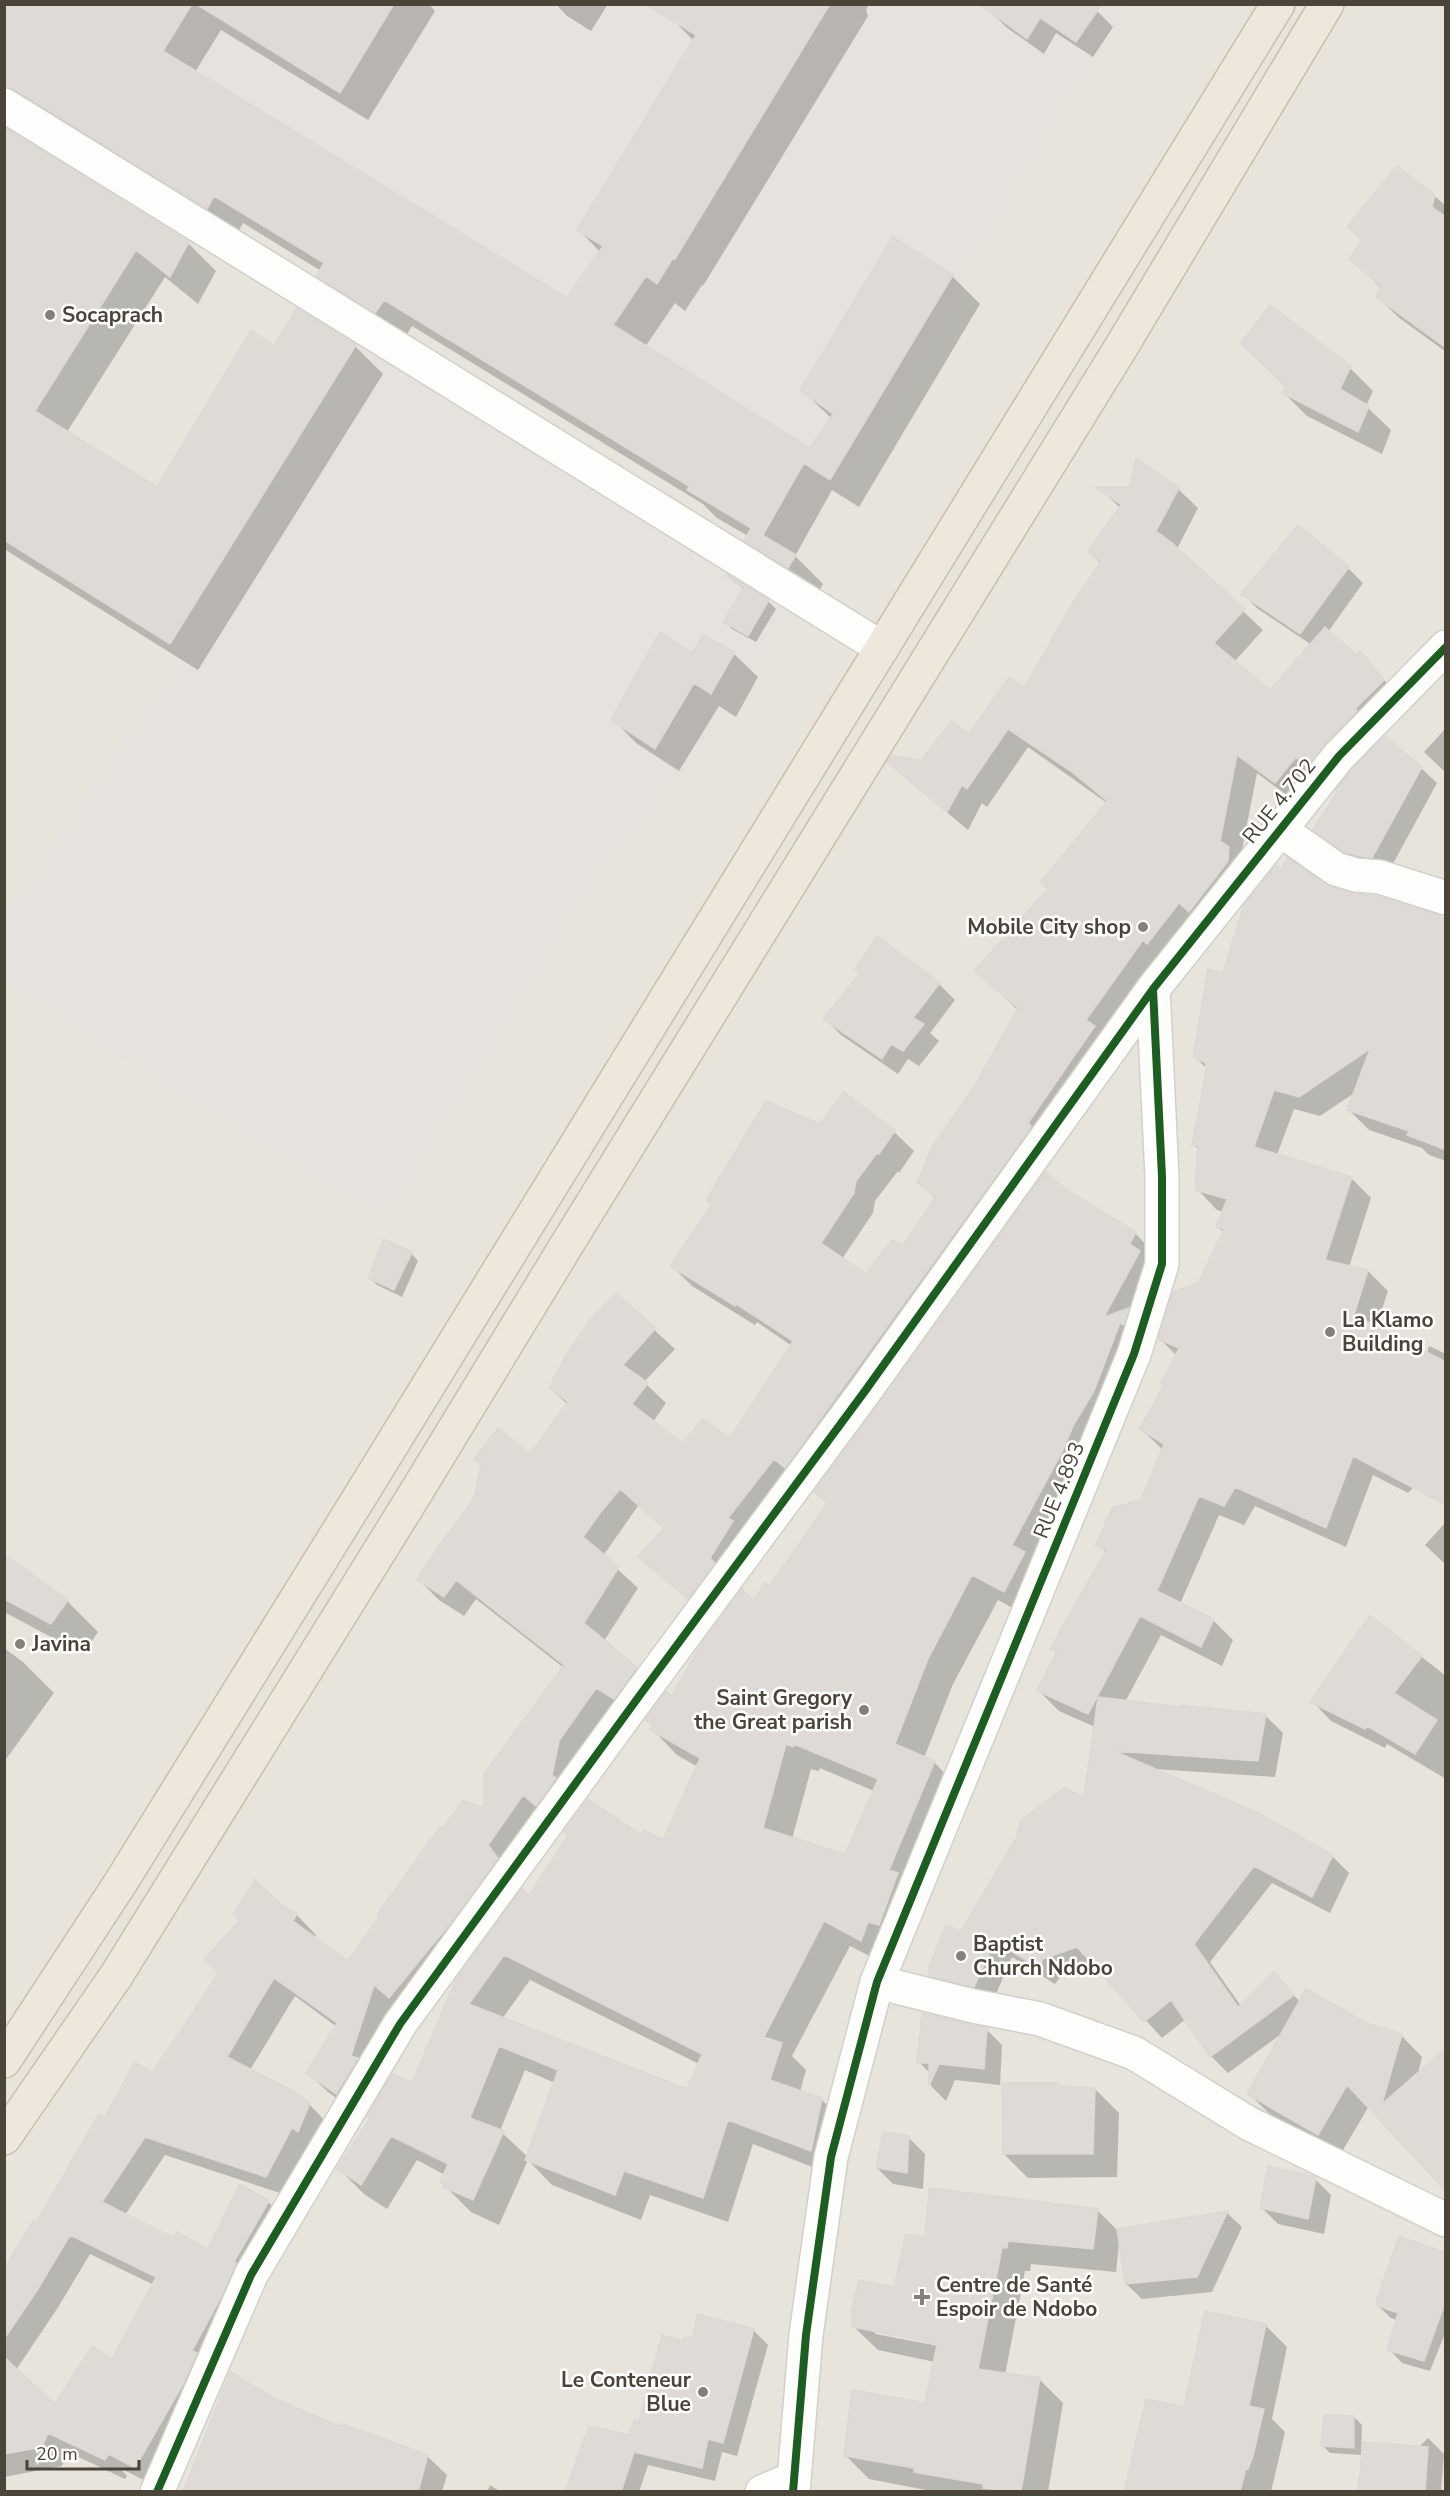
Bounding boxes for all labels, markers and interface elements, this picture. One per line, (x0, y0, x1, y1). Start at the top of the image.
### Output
place label: Socaprach (62, 301, 163, 329)
marker: Socaprach (43, 308, 57, 322)
street label: RUE 4.702 (1236, 752, 1322, 850)
place label: Mobile City shop (967, 913, 1131, 941)
marker: Mobile City shop (1136, 920, 1150, 934)
place label: La Klamo Building (1342, 1306, 1434, 1358)
marker: La Klamo Building (1323, 1325, 1337, 1339)
street label: RUE 4.893 (1027, 1437, 1091, 1543)
place label: Javina (31, 1630, 91, 1658)
marker: Javina (13, 1637, 27, 1651)
place label: Saint Gregory the Great parish (694, 1684, 853, 1736)
marker: Saint Gregory the Great parish (857, 1703, 871, 1717)
place label: Baptist Church Ndobo (973, 1930, 1113, 1982)
marker: Baptist Church Ndobo (954, 1949, 968, 1963)
place label: Centre de Santé Espoir de Ndobo (936, 2271, 1097, 2323)
marker: Centre de Santé Espoir de Ndobo (913, 2288, 931, 2306)
place label: Le Conteneur Blue (561, 2366, 692, 2418)
marker: Le Conteneur Blue (696, 2385, 710, 2399)
scale bar (27, 2433, 140, 2471)
text: 20 m (36, 2442, 78, 2466)

